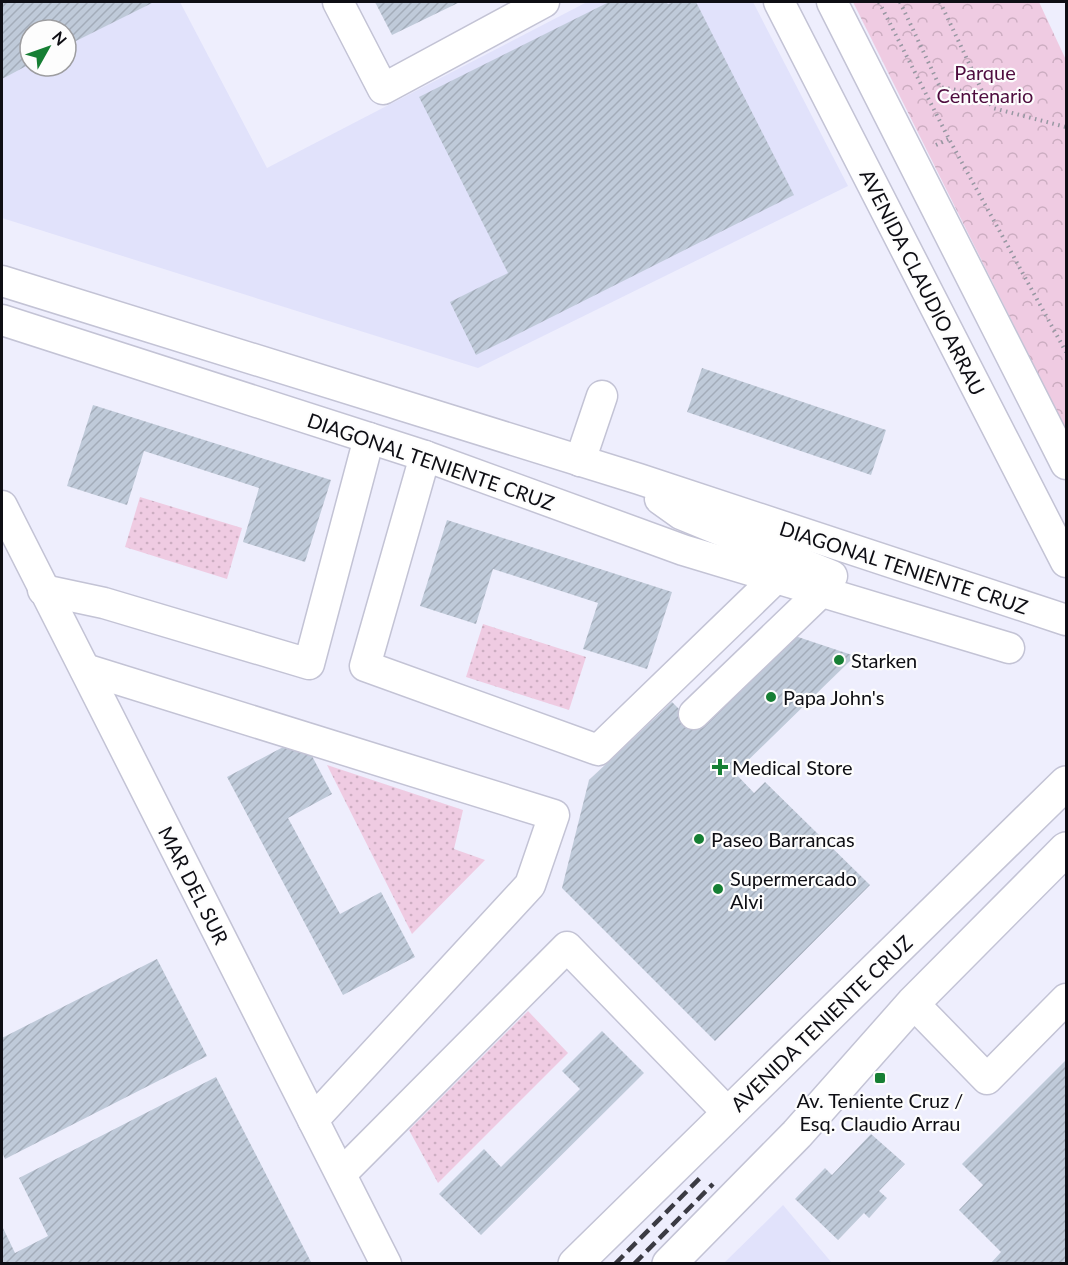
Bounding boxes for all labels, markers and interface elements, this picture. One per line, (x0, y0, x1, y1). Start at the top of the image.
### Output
north arrow (18, 18, 78, 78)
text: N (49, 27, 71, 49)
park label: Parque Centenario (937, 60, 1033, 107)
street label: AVENIDA CLAUDIO ARRAU (855, 165, 991, 399)
street label: DIAGONAL TENIENTE CRUZ (304, 407, 558, 515)
street label: DIAGONAL TENIENTE CRUZ (777, 515, 1031, 619)
place label: Starken (851, 648, 917, 672)
marker: Starken (832, 653, 846, 667)
place label: Papa John's (783, 685, 884, 709)
marker: Papa John's (764, 690, 778, 704)
place label: Medical Store (732, 755, 852, 779)
marker: Medical Store (713, 760, 727, 774)
street label: MAR DEL SUR (154, 822, 234, 949)
place label: Paseo Barrancas (711, 827, 855, 851)
marker: Paseo Barrancas (692, 832, 706, 846)
place label: Supermercado Alvi (730, 866, 857, 913)
marker: Supermercado Alvi (711, 882, 725, 896)
street label: AVENIDA TENIENTE CRUZ (725, 930, 917, 1116)
marker: Av. Teniente Cruz / Esq. Claudio Arrau (873, 1071, 887, 1085)
place label: Av. Teniente Cruz / Esq. Claudio Arrau (797, 1088, 963, 1135)

